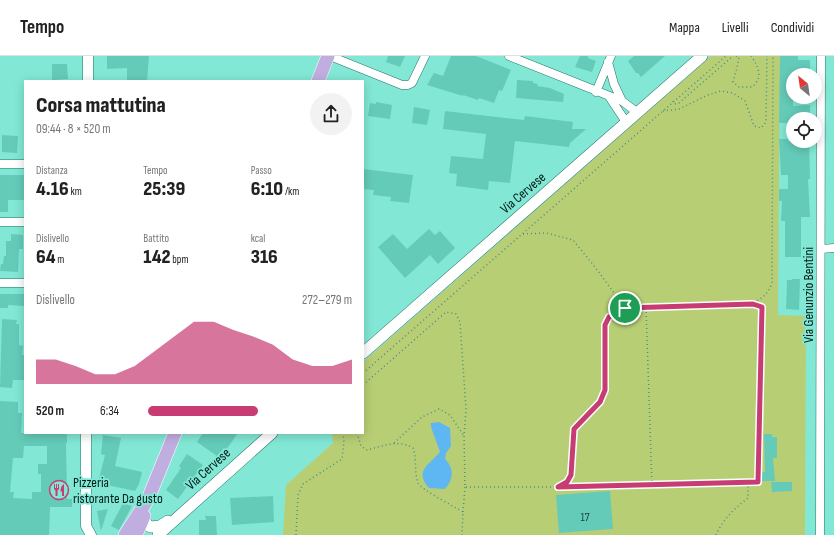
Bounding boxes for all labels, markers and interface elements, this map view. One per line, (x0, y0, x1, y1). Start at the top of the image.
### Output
text: Tempo (20, 16, 64, 39)
text: Mappa (669, 19, 700, 36)
text: Livelli (722, 19, 749, 36)
text: Condividi (771, 19, 814, 36)
north arrow (786, 68, 822, 104)
map controls (786, 68, 822, 148)
text: Corsa mattutina (36, 92, 166, 119)
button: share (310, 93, 352, 135)
button: locate (786, 112, 822, 148)
text: 09:44 · 8 × 520 m (36, 121, 111, 137)
text: Distanza (36, 164, 68, 177)
text: Tempo (143, 164, 168, 177)
text: Passo (251, 164, 272, 177)
street label: Via Cervese (497, 169, 549, 217)
text: 4.16 (36, 177, 69, 201)
text: 25:39 (143, 177, 185, 201)
text: 6:10 (251, 177, 283, 201)
text: km (69, 185, 82, 198)
text: /km (283, 185, 299, 198)
text: Dislivello (36, 232, 69, 245)
text: Battito (143, 232, 169, 245)
text: kcal (251, 232, 265, 245)
text: 64 (36, 245, 56, 269)
text: 142 (143, 245, 171, 269)
text: 316 (251, 245, 278, 269)
street label: Via Genunzio Bentini (800, 247, 817, 343)
text: m (56, 253, 64, 266)
text: bpm (171, 253, 188, 266)
pin (608, 291, 642, 325)
text: Dislivello (36, 292, 75, 308)
text: 272–279 m (302, 292, 352, 308)
icon: arrive (614, 297, 636, 319)
text: 520 m (36, 403, 64, 419)
text: 6:34 (100, 403, 119, 419)
street label: Via Cervese (182, 444, 234, 494)
place label: Pizzeria ristorante Da gusto (73, 474, 163, 507)
restaurant icon: Pizzeria ristorante Da gusto (48, 479, 70, 501)
house number: 17 (581, 510, 590, 525)

